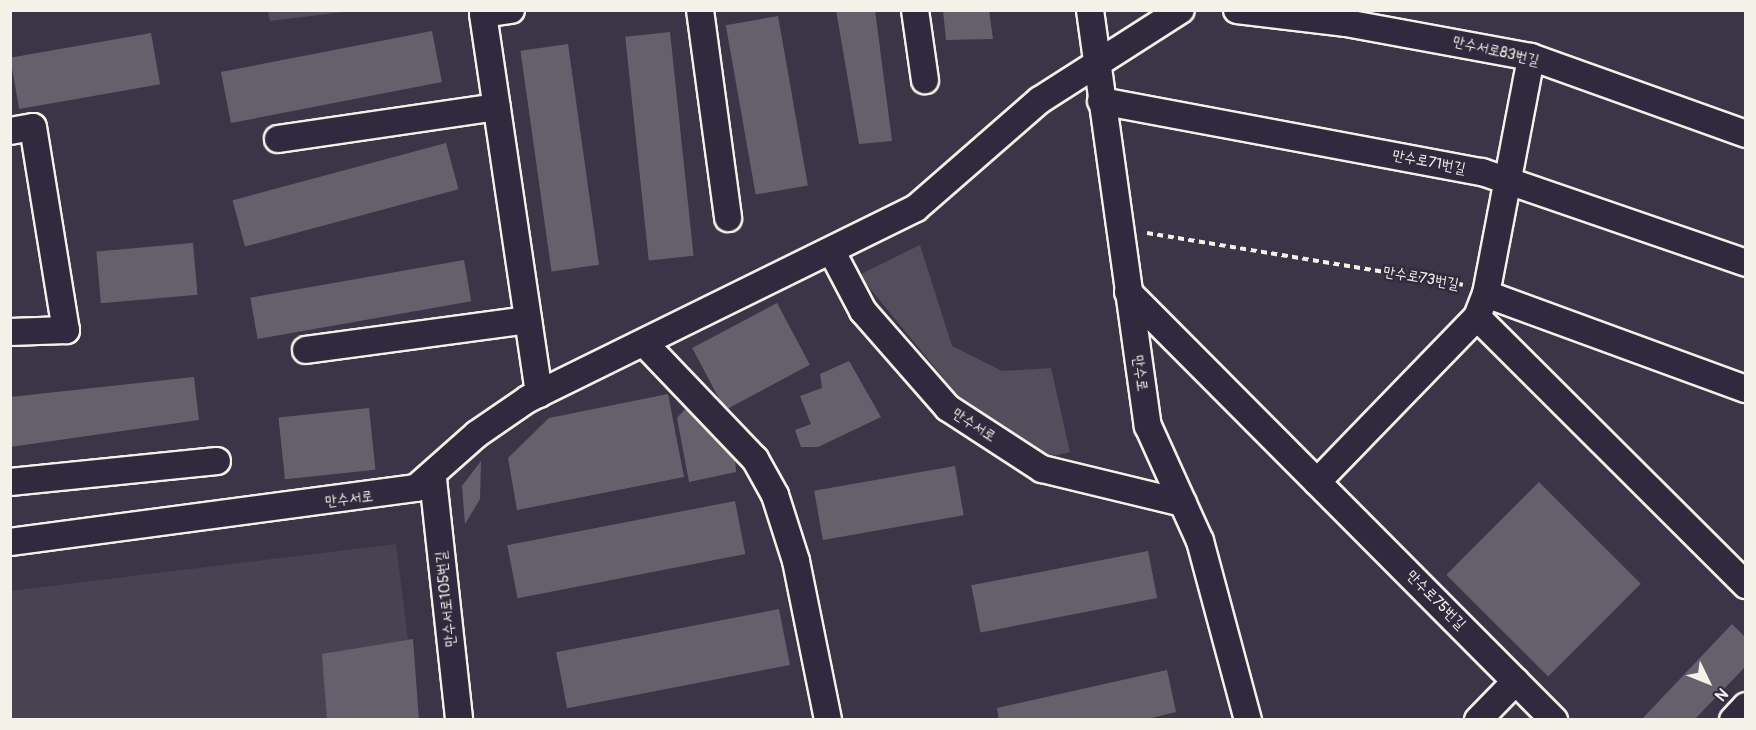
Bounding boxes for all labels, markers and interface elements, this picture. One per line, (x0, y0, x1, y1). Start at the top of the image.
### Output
street label: 만수서로83번길 (1451, 32, 1541, 70)
street label: 만수로71번길 (1391, 146, 1467, 178)
street label: 만수로73번길 (1382, 262, 1460, 294)
street label: 만수로 (1129, 354, 1151, 392)
street label: 만수서로 (949, 404, 999, 446)
street label: 만수서로 (324, 487, 374, 511)
street label: 만수서로105번길 (432, 550, 460, 648)
street label: 만수로75번길 (1403, 567, 1469, 633)
north arrow (1678, 652, 1738, 712)
text: N (1710, 683, 1732, 705)

